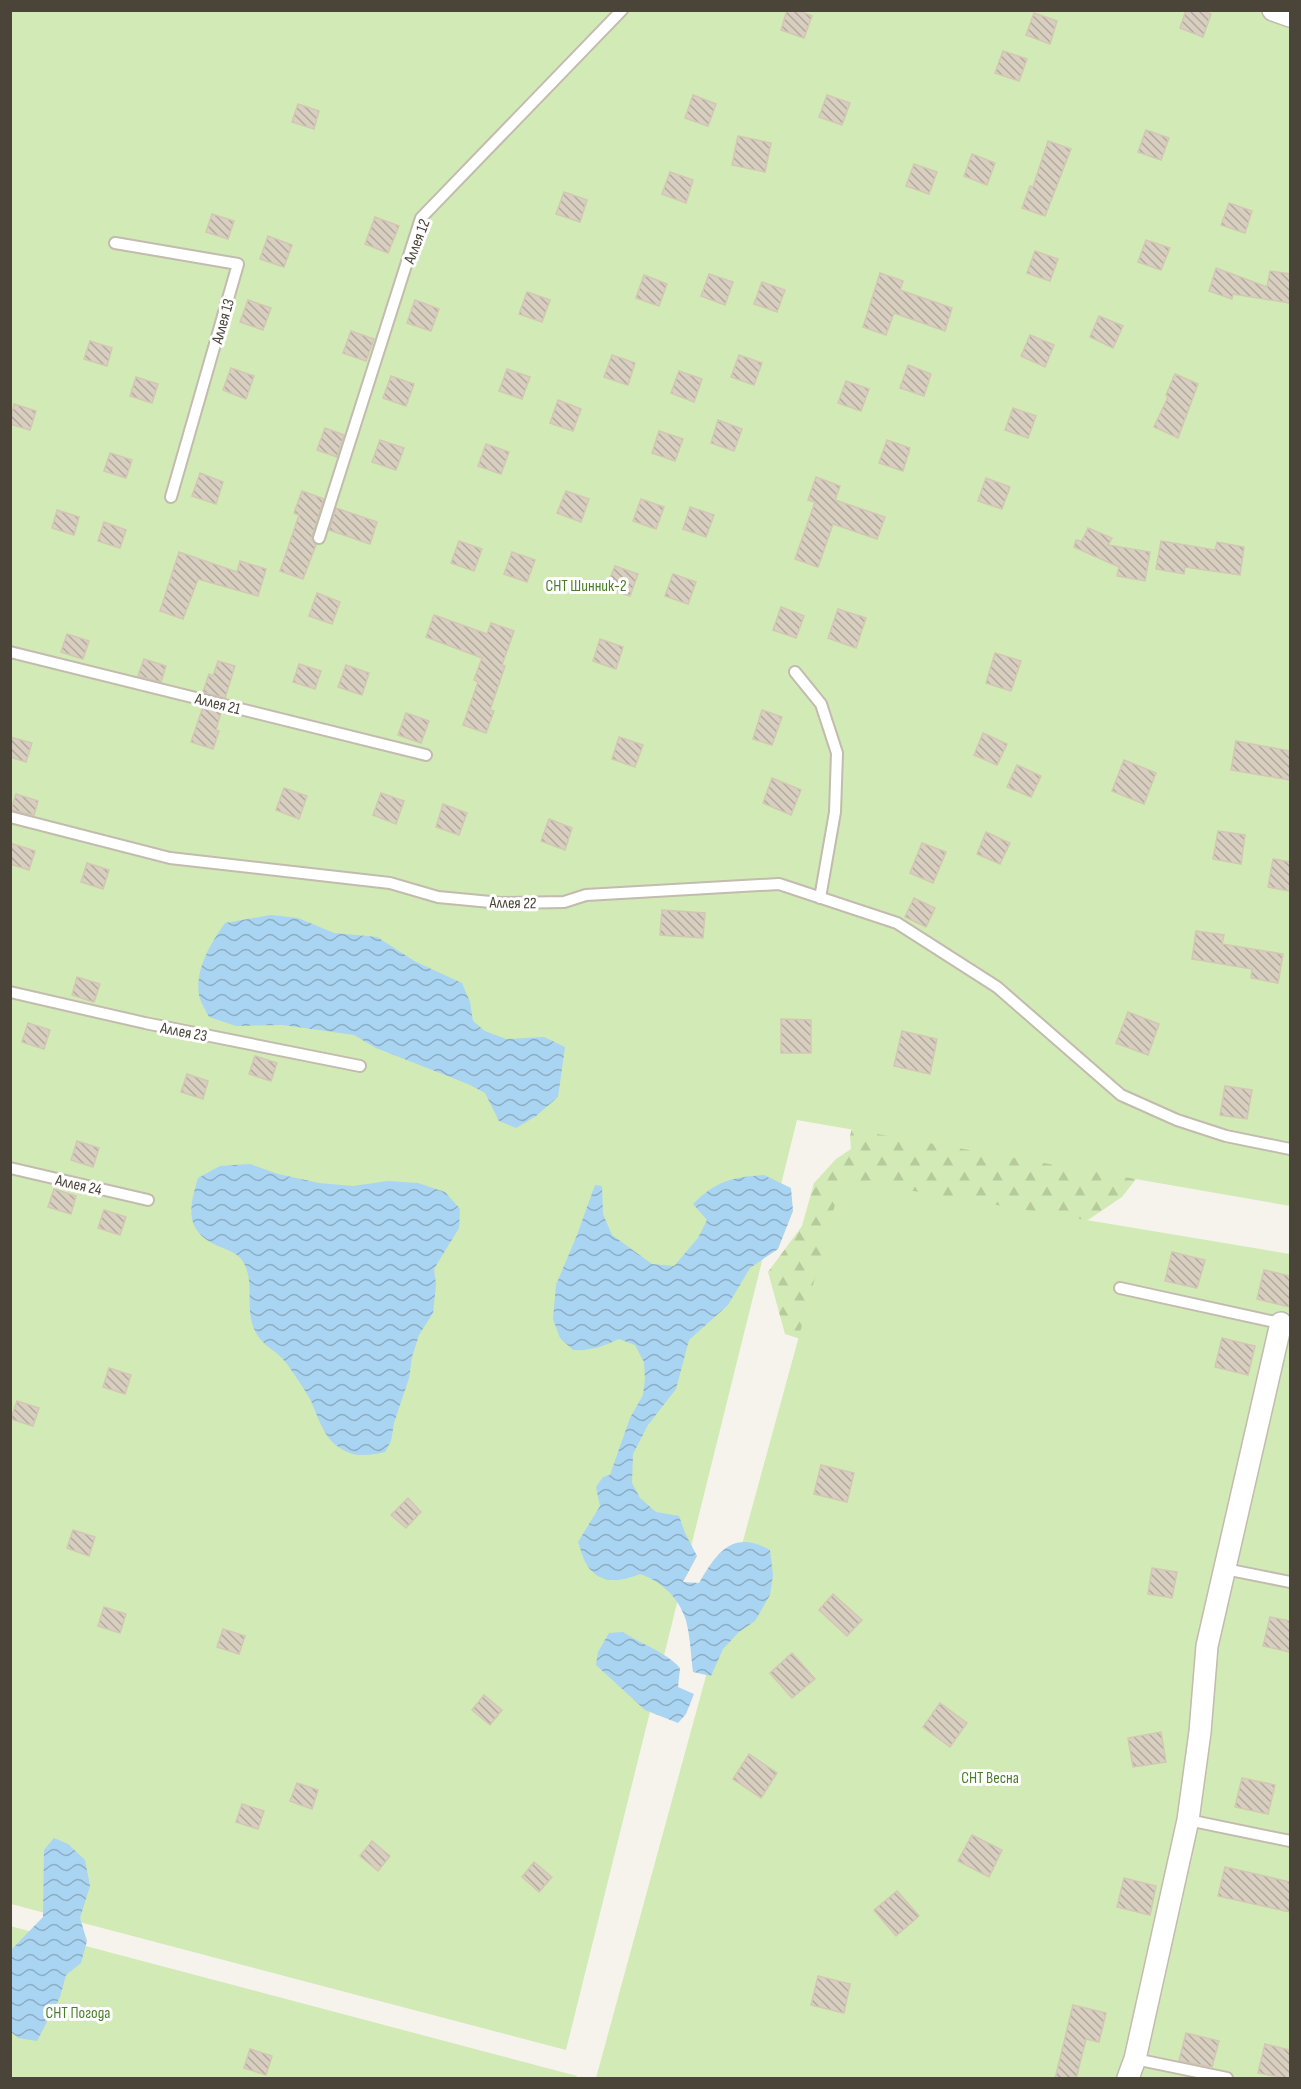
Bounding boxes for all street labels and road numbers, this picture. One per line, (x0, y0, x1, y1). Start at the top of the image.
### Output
street label: Аллея 12 (400, 217, 435, 267)
street label: Аллея 13 (208, 297, 239, 347)
street label: Аллея 21 (192, 689, 243, 719)
street label: Аллея 22 (488, 894, 537, 913)
street label: Аллея 23 (158, 1018, 209, 1046)
street label: Аллея 24 (53, 1171, 104, 1200)

